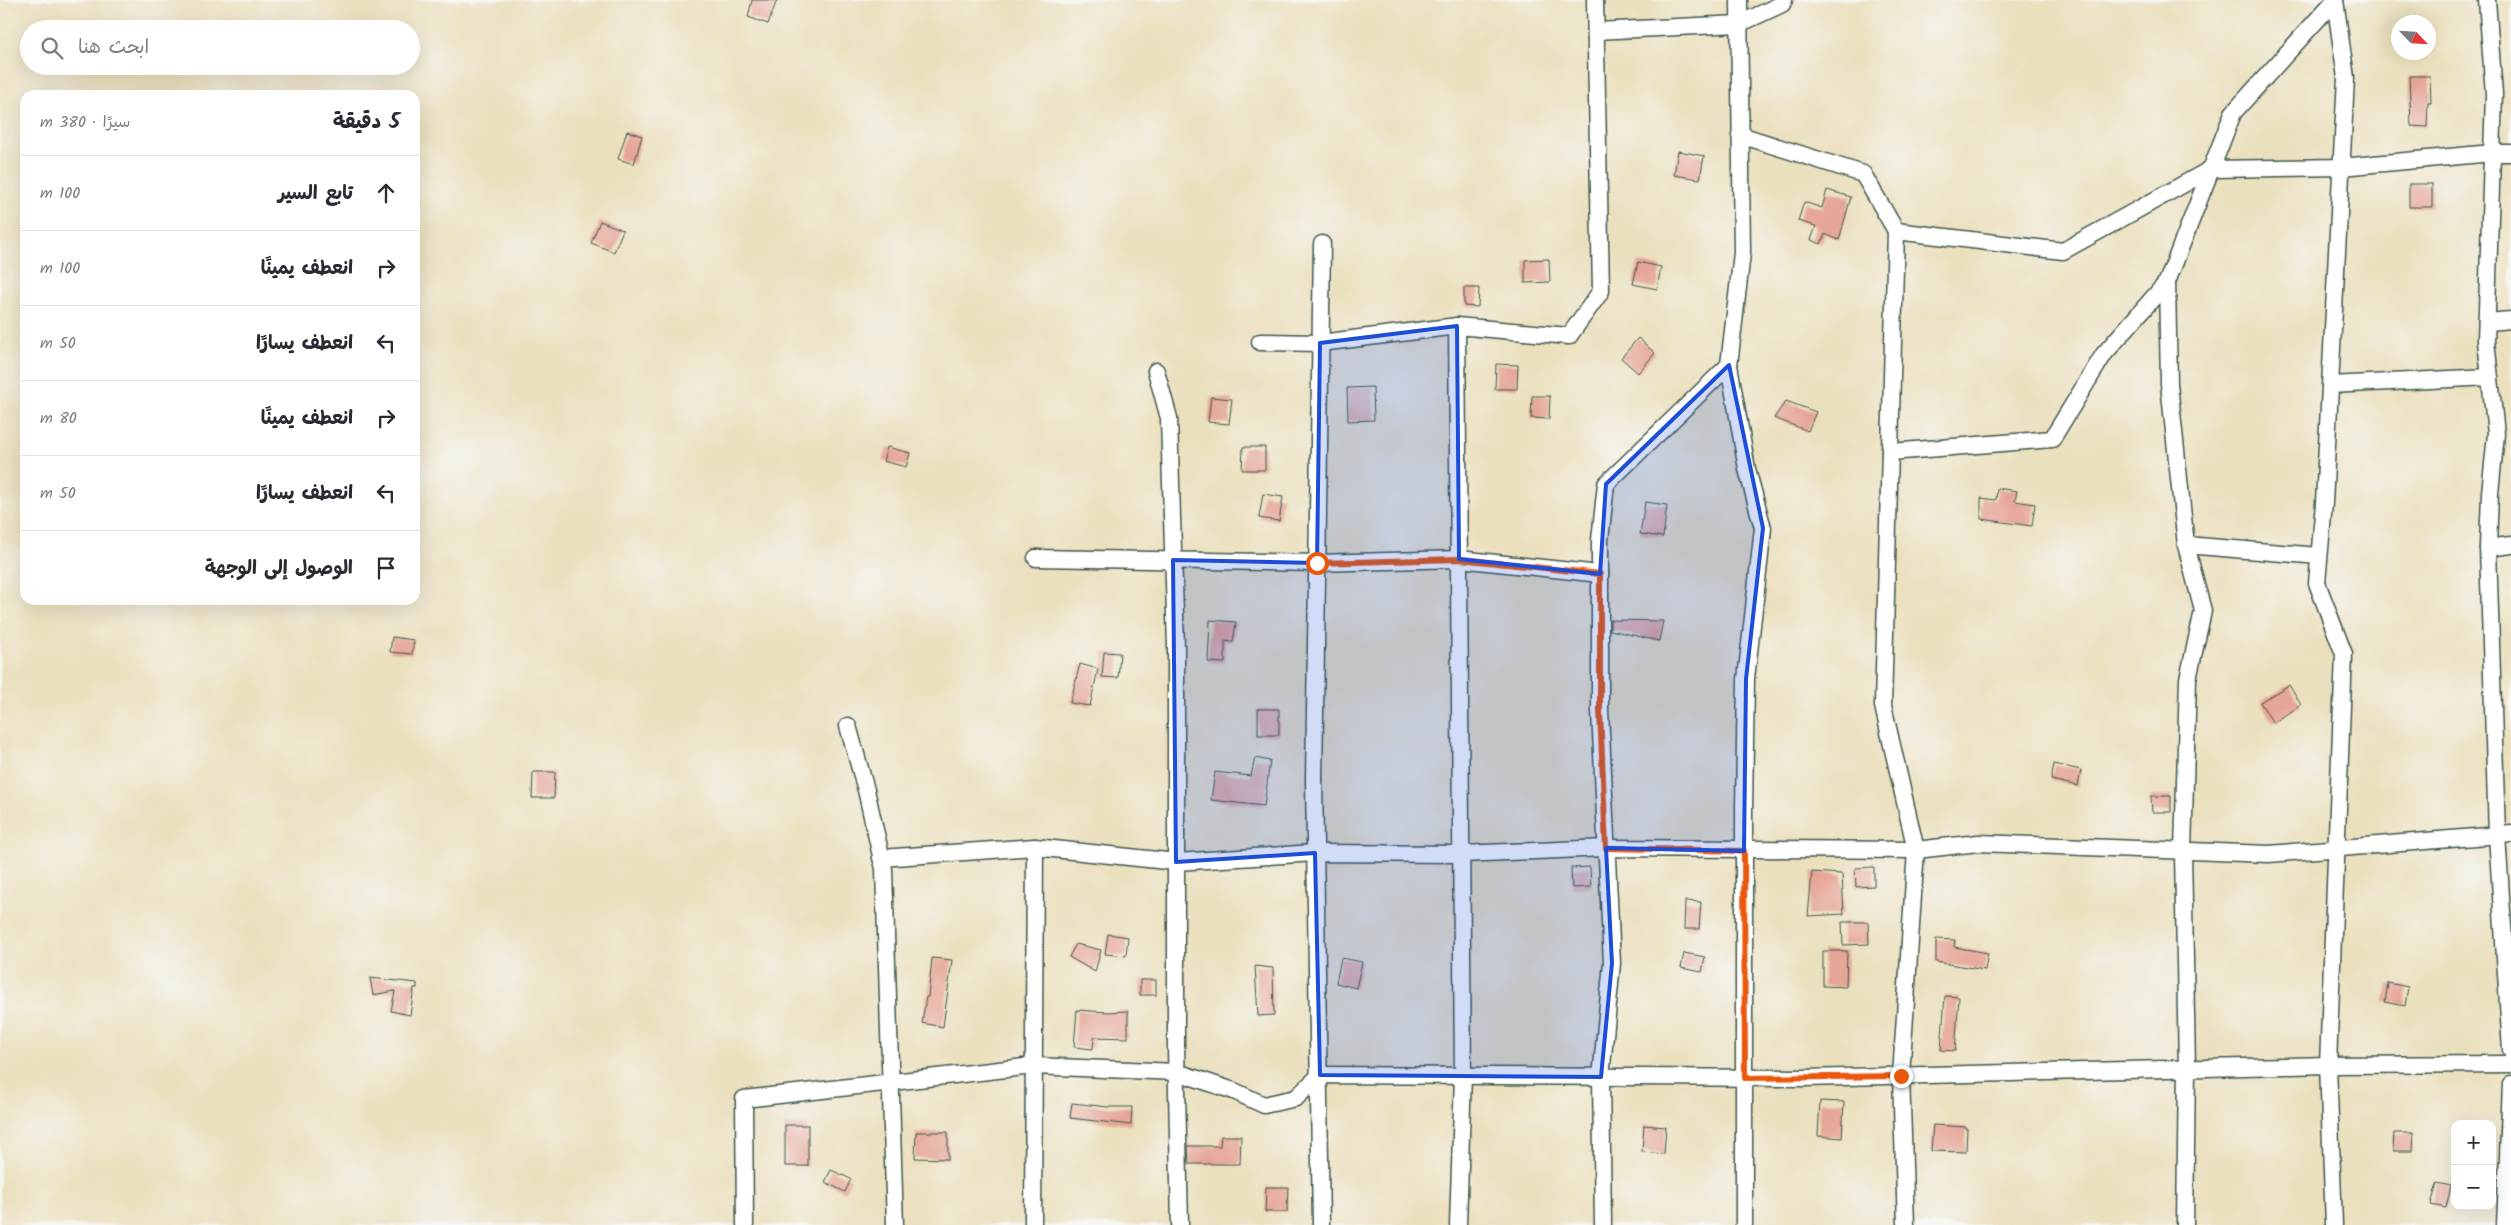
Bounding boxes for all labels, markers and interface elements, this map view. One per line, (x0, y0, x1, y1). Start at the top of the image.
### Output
north arrow (2391, 15, 2436, 60)
search box (20, 20, 420, 75)
text: ابحث هنا (78, 33, 149, 63)
icon: search (38, 34, 66, 62)
text: 5 دقيقة (333, 106, 400, 139)
text: سيرًا · 380 m (40, 110, 130, 135)
text: تابع السير (278, 179, 353, 209)
icon: ahead (372, 179, 400, 207)
text: 100 m (40, 181, 80, 206)
text: انعطف يمينًا (261, 254, 353, 284)
icon: right (372, 254, 400, 282)
text: 100 m (40, 256, 80, 281)
text: انعطف يسارًا (256, 329, 353, 359)
icon: left (372, 329, 400, 357)
text: 50 m (40, 331, 76, 356)
text: انعطف يمينًا (261, 404, 353, 434)
icon: right (372, 404, 400, 432)
text: 80 m (40, 406, 77, 431)
text: انعطف يسارًا (256, 479, 353, 509)
icon: left (372, 479, 400, 507)
text: 50 m (40, 481, 76, 506)
route start (1306, 552, 1329, 575)
text: الوصول إلى الوجهة (205, 554, 353, 584)
icon: arrive (372, 554, 400, 582)
route end (1890, 1065, 1913, 1088)
map controls (2451, 1120, 2496, 1210)
button: + (2451, 1120, 2496, 1165)
button: − (2451, 1165, 2496, 1210)

